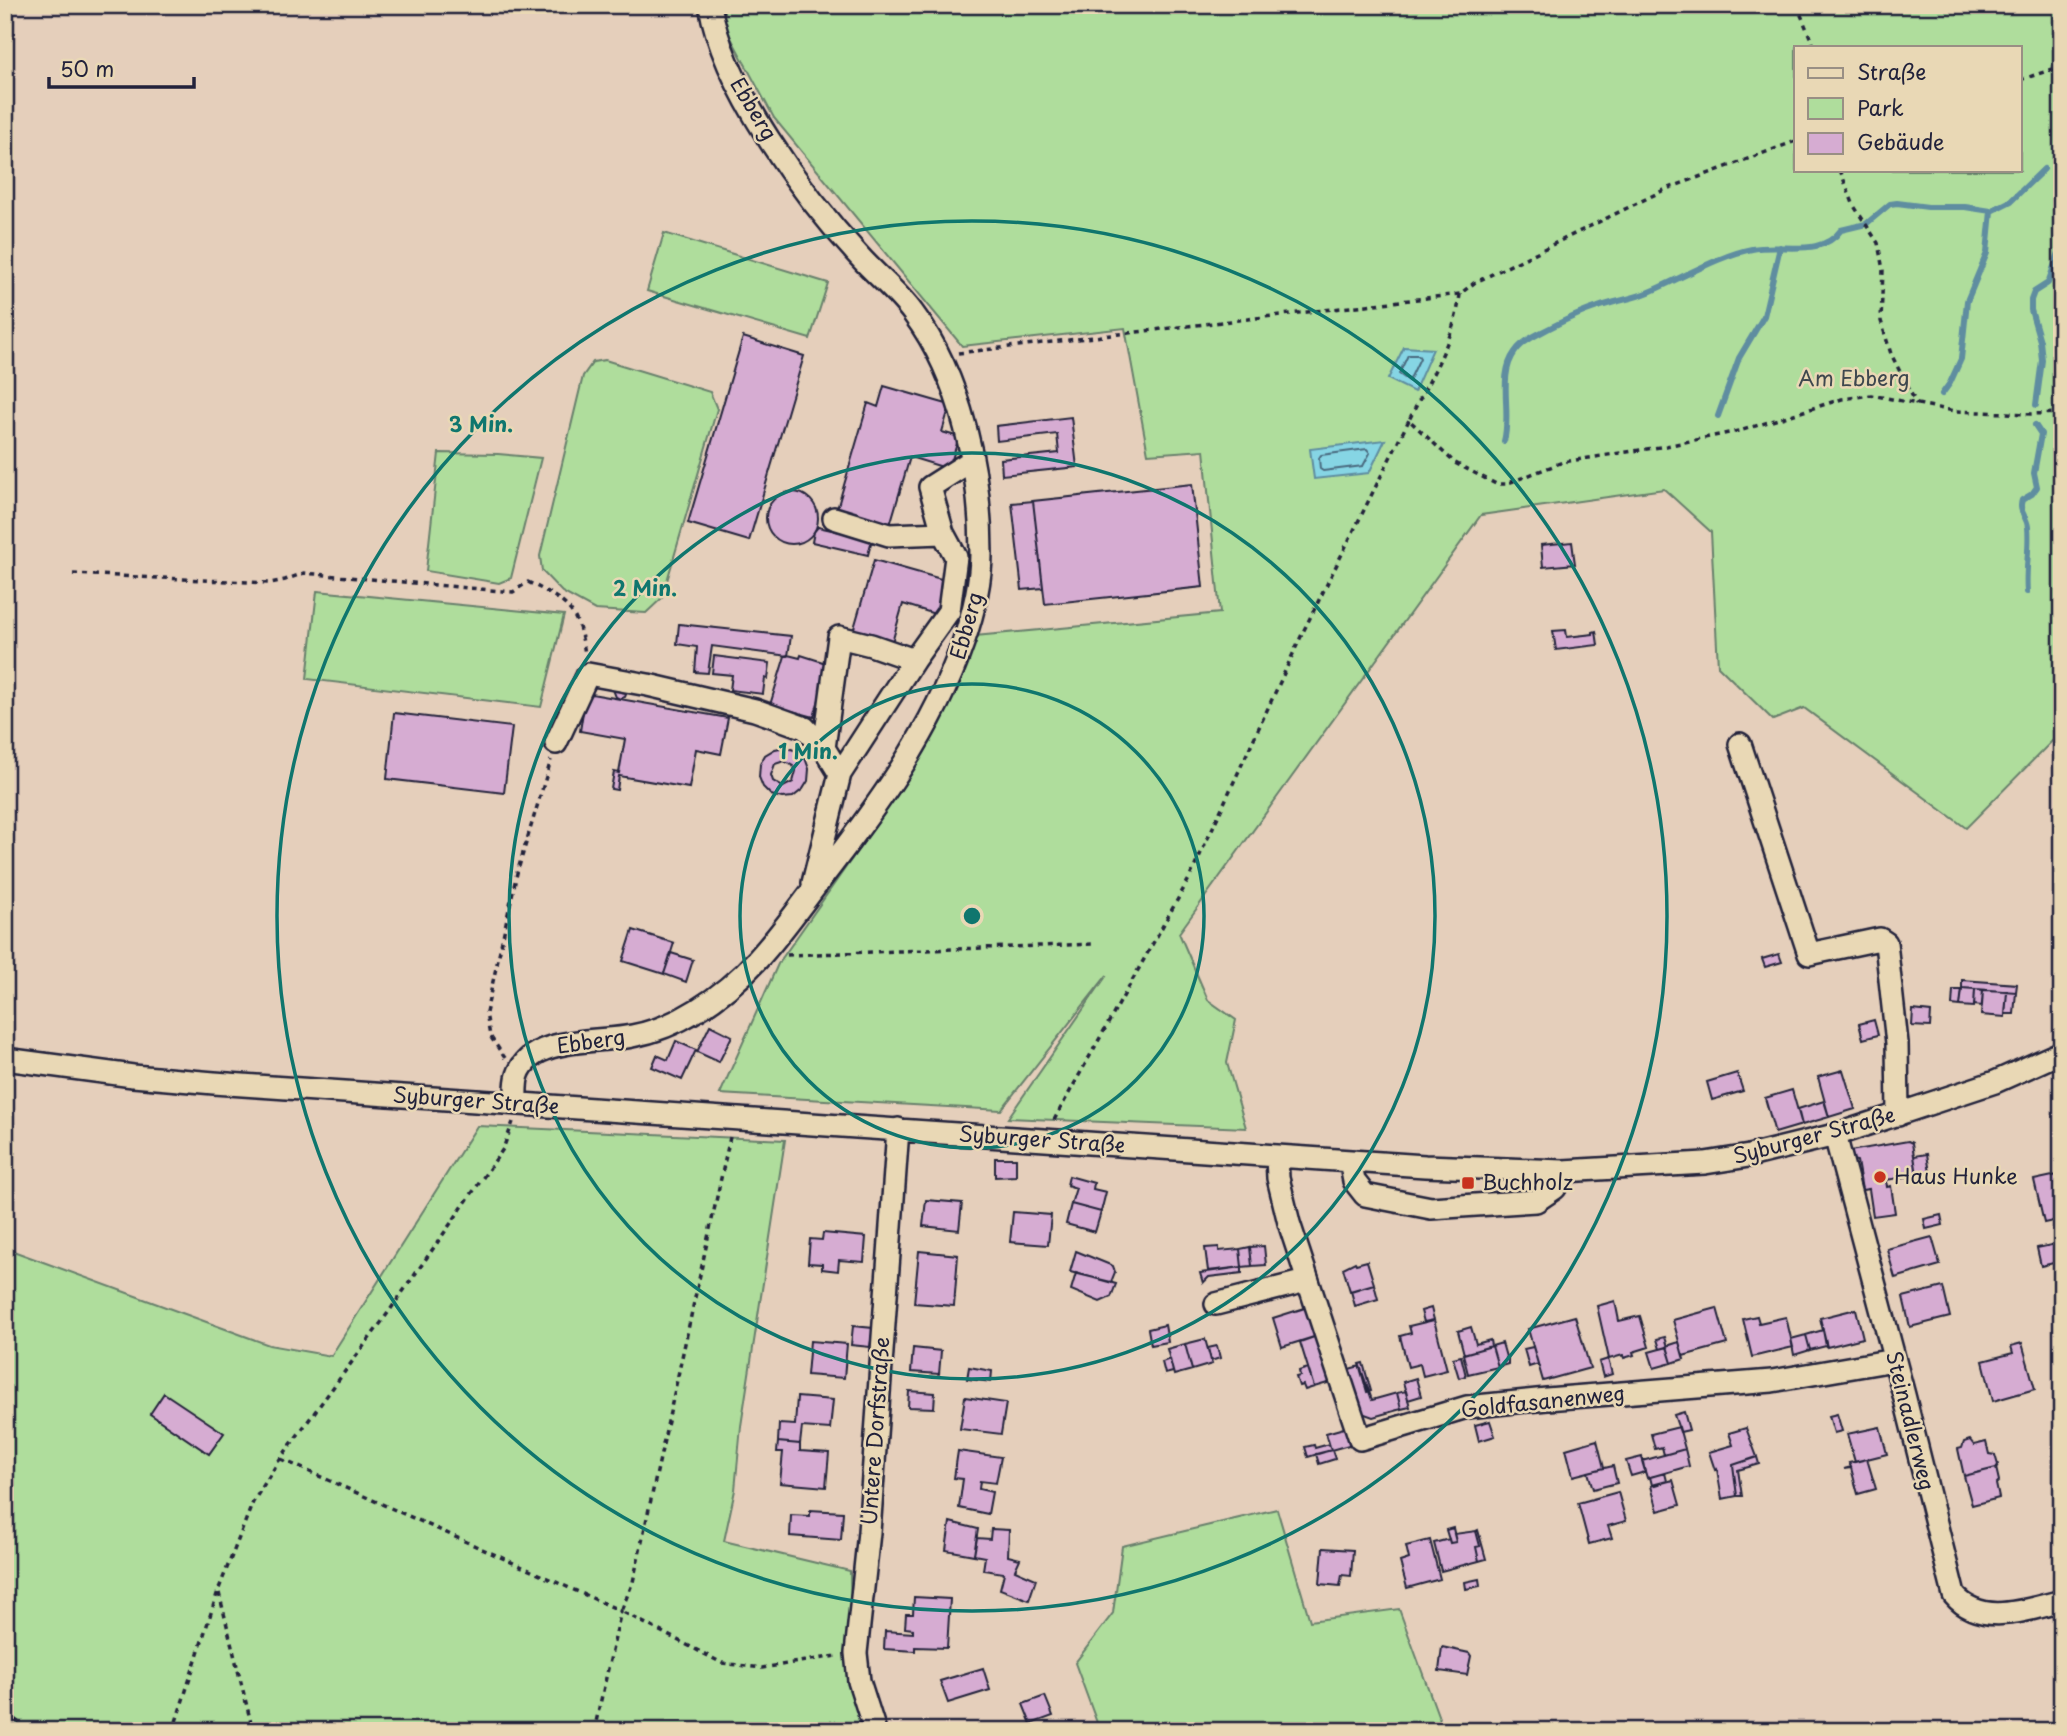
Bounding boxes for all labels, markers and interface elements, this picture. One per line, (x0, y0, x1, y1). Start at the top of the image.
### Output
scale bar (49, 46, 194, 90)
legend (1794, 46, 2022, 172)
text: 50 m (60, 52, 114, 84)
text: Straße (1857, 55, 1926, 87)
street label: Ebberg (723, 70, 786, 146)
text: Park (1857, 91, 1904, 123)
text: Gebäude (1857, 125, 1944, 157)
park label: Am Ebberg (1798, 361, 1910, 393)
text: 3 Min. (449, 407, 513, 439)
text: 2 Min. (613, 571, 677, 603)
street label: Ebberg (940, 588, 990, 663)
text: 1 Min. (778, 734, 838, 766)
centre of rings (960, 904, 984, 928)
street label: Ebberg (554, 1019, 627, 1061)
street label: Syburger Straße (392, 1077, 561, 1121)
street label: Syburger Straße (1729, 1097, 1898, 1171)
street label: Syburger Straße (958, 1116, 1127, 1160)
place label: Haus Hunke (1894, 1159, 2018, 1191)
place label: Buchholz (1482, 1165, 1573, 1197)
marker: Haus Hunke (1872, 1169, 1888, 1185)
marker: Buchholz (1460, 1175, 1476, 1191)
street label: Untere Dorfstraße (851, 1336, 897, 1526)
street label: Steinadlerweg (1879, 1347, 1945, 1494)
street label: Goldfasanenweg (1459, 1375, 1627, 1425)

